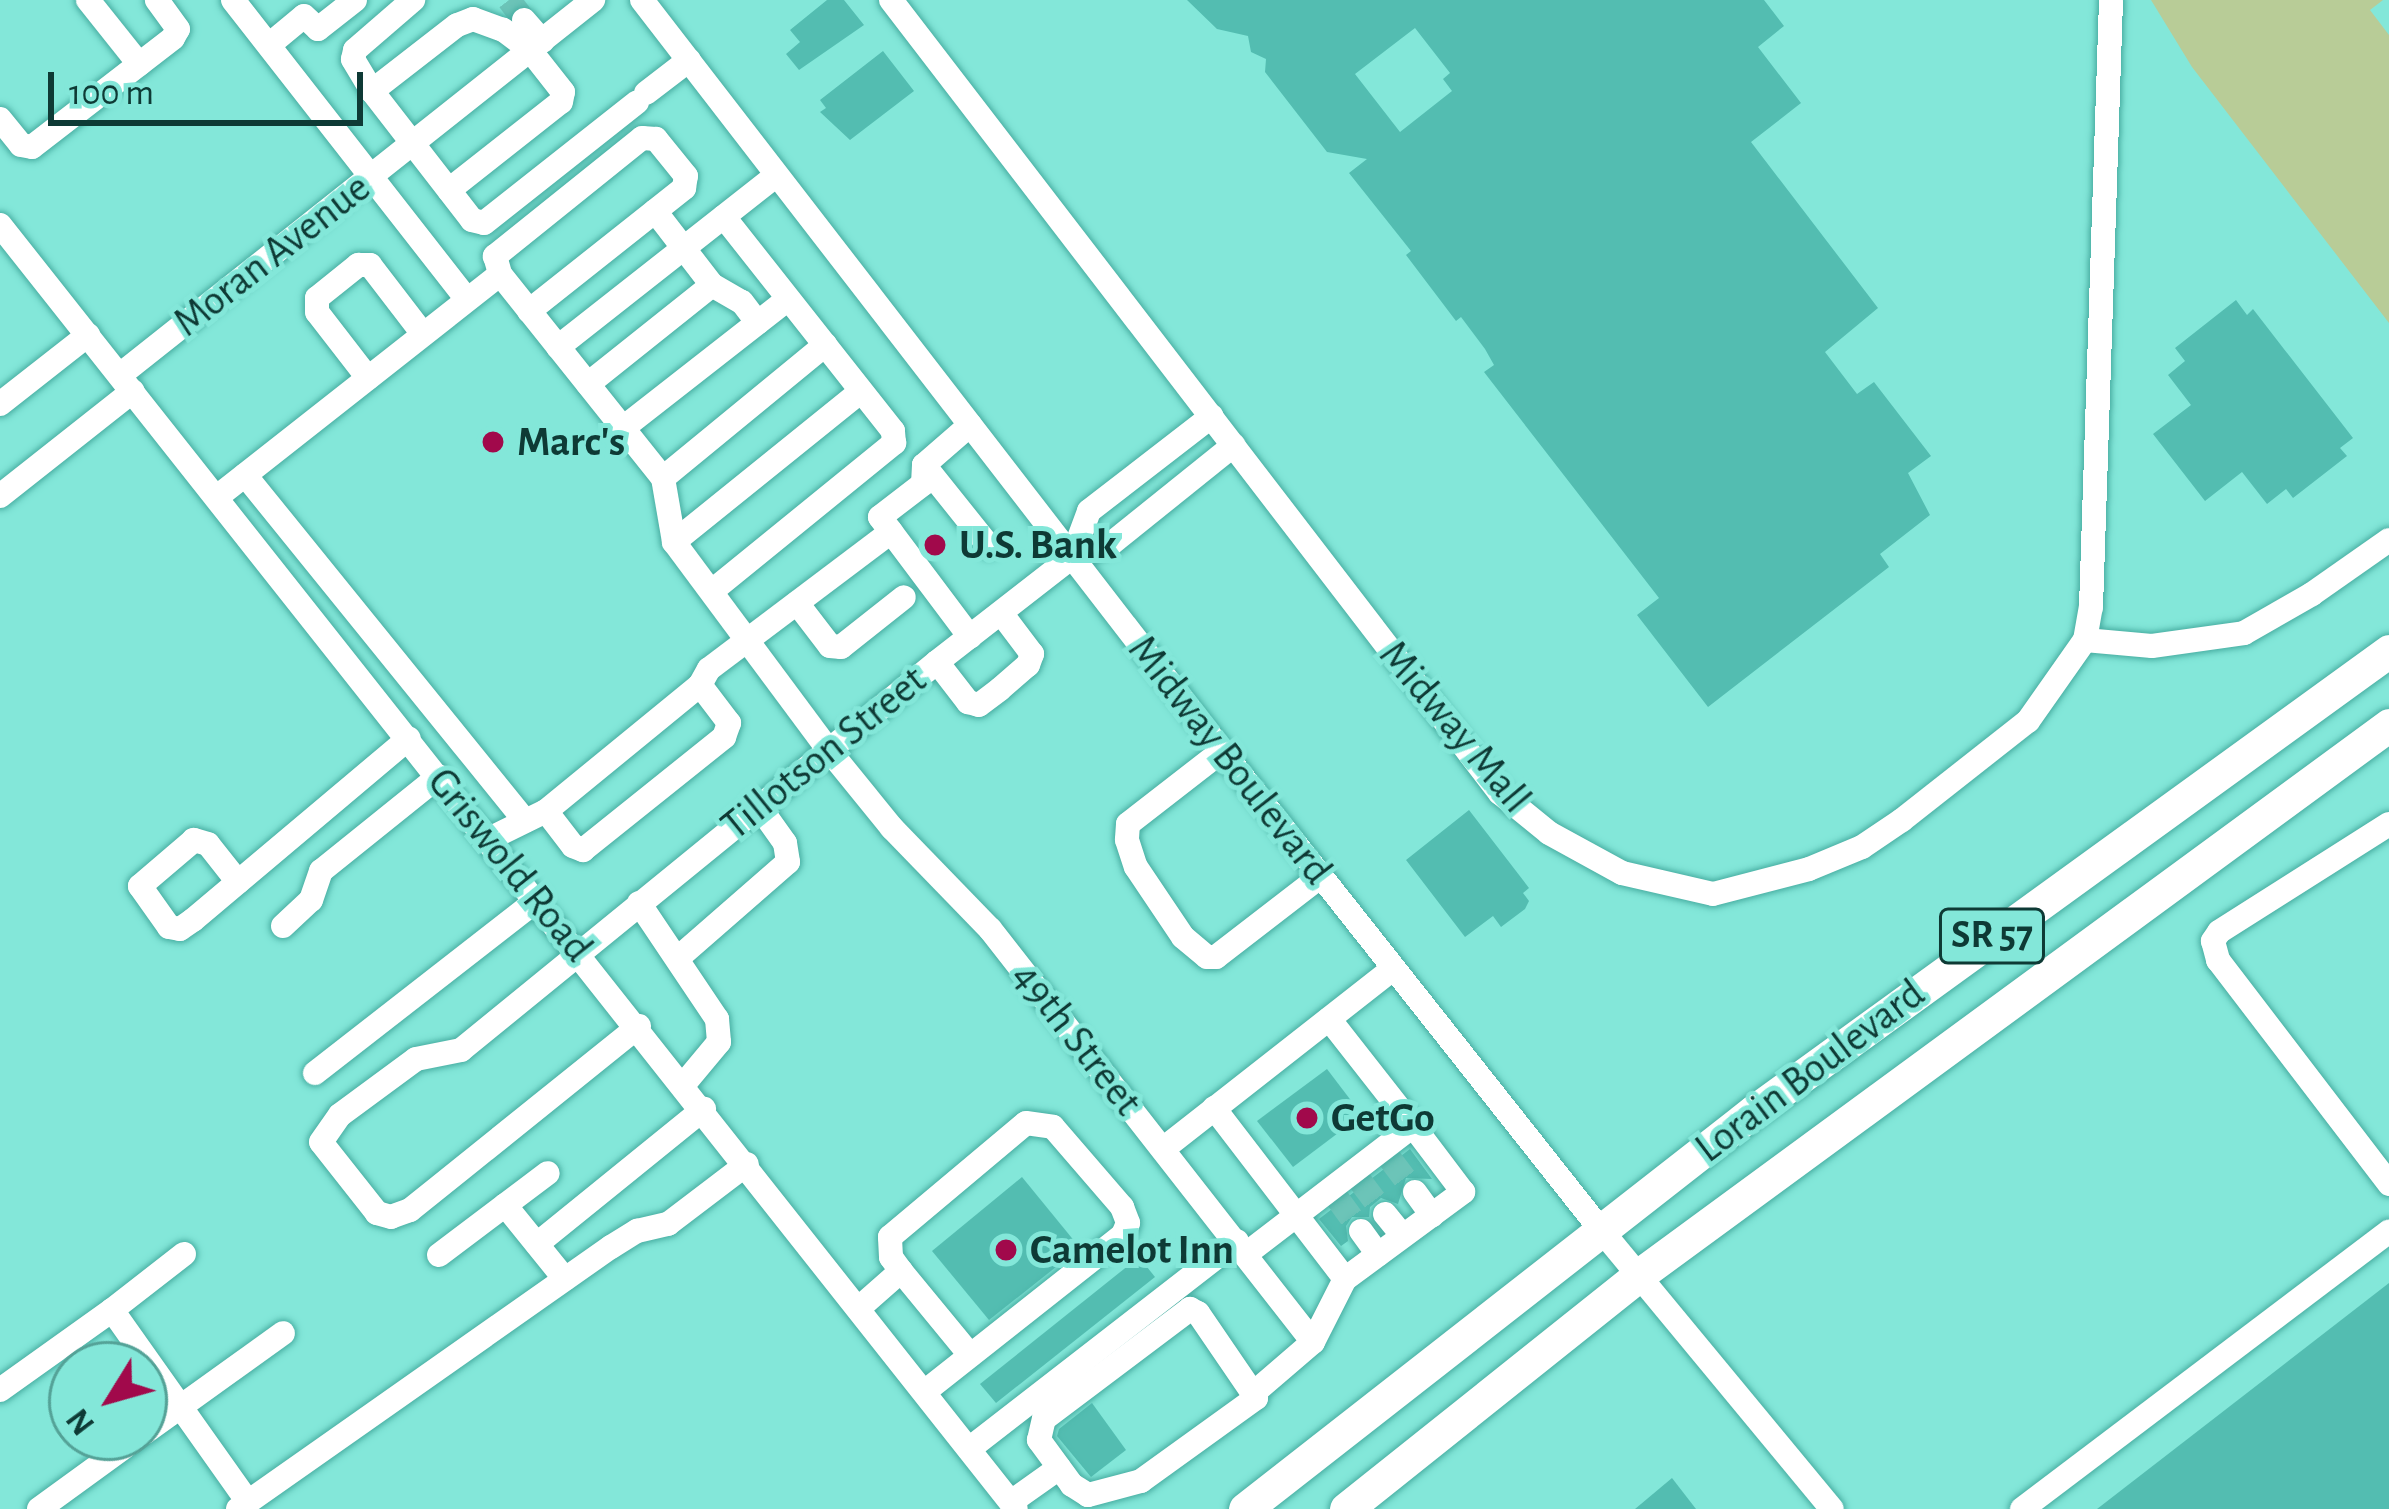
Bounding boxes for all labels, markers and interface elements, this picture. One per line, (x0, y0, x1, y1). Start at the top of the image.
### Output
scale bar (54, 48, 369, 122)
text: 100 m (69, 75, 154, 111)
street label: Moran Avenue (164, 163, 380, 347)
place label: Marc's (517, 417, 625, 467)
marker: Marc's (480, 429, 506, 455)
place label: U.S. Bank (959, 520, 1117, 570)
marker: U.S. Bank (922, 532, 948, 558)
street label: Midway Boulevard (1117, 626, 1343, 894)
street label: Midway Mall (1368, 631, 1542, 823)
street label: Tillotson Street (711, 655, 937, 851)
street label: Griswold Road (417, 758, 603, 972)
road number: SR 57 (1938, 903, 2046, 969)
street label: 49th Street (1001, 952, 1153, 1126)
street label: Lorain Boulevard (1686, 969, 1934, 1173)
place label: GetGo (1331, 1093, 1435, 1143)
marker: GetGo (1294, 1105, 1320, 1131)
place label: Camelot Inn (1030, 1225, 1234, 1275)
marker: Camelot Inn (993, 1237, 1019, 1263)
north arrow (48, 1341, 168, 1461)
text: N (61, 1402, 101, 1440)

